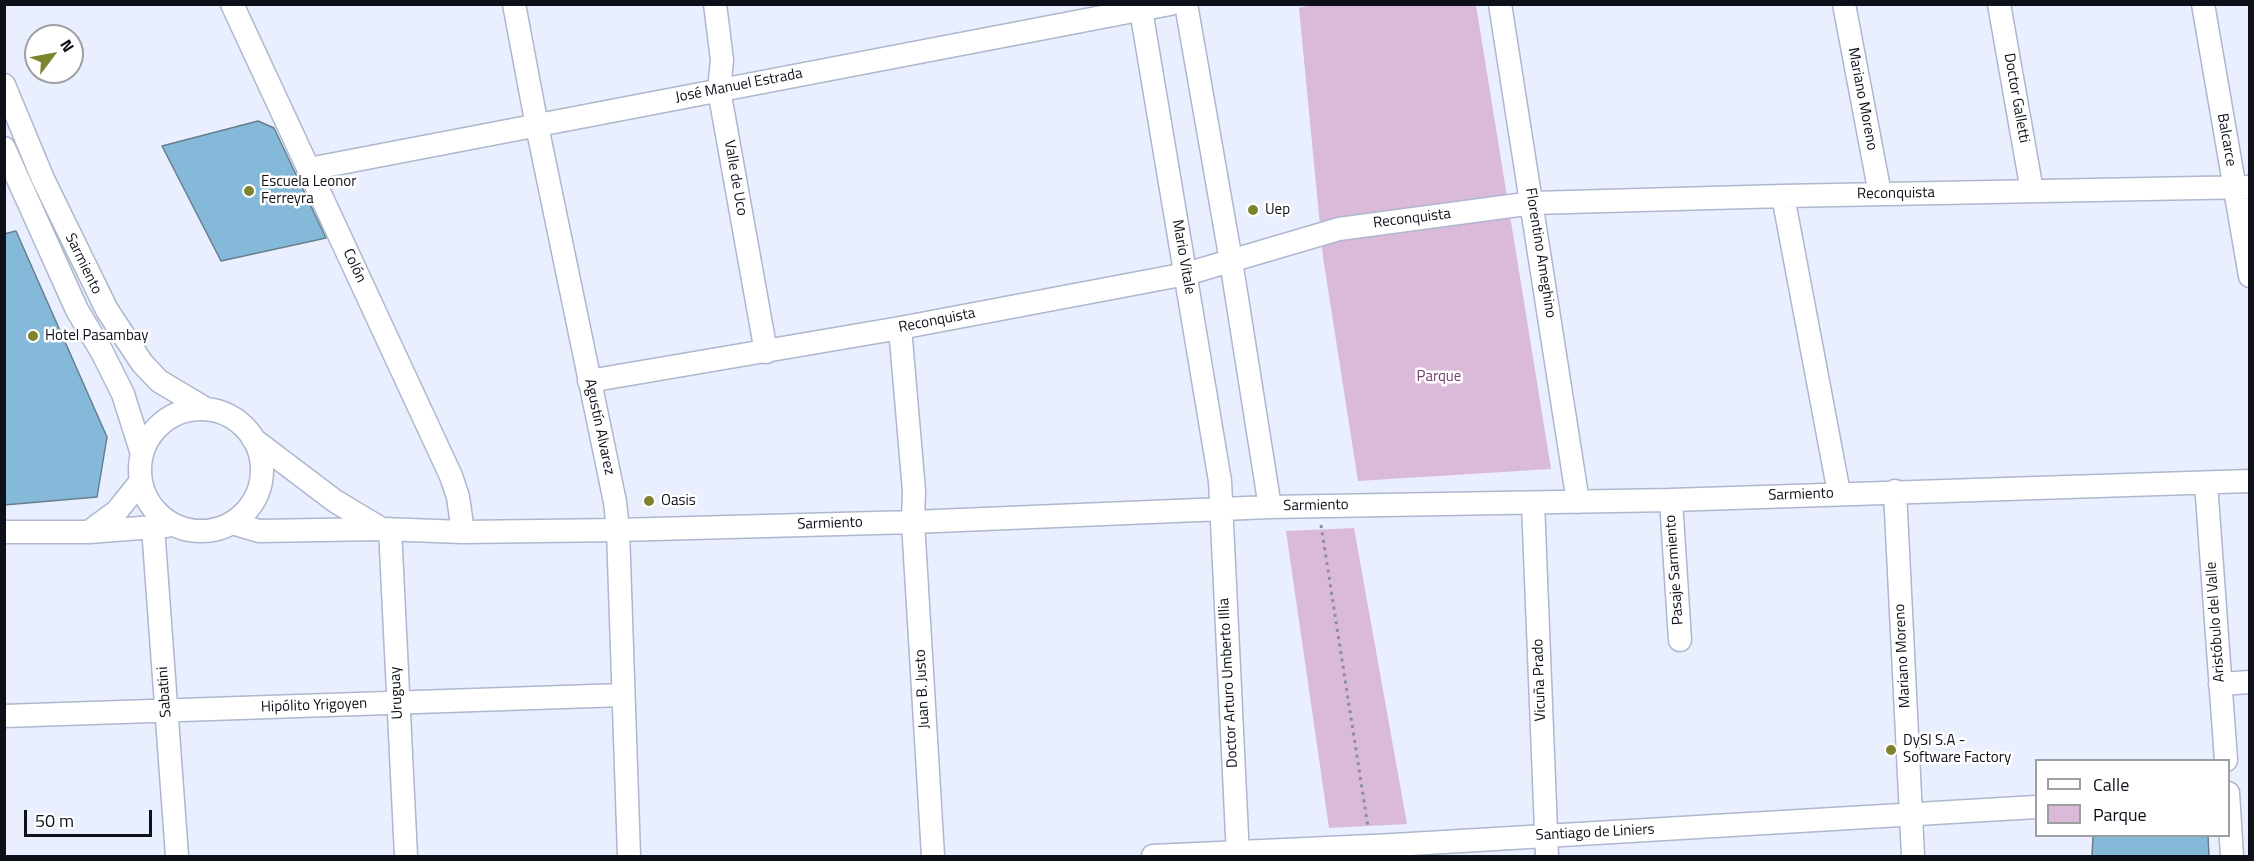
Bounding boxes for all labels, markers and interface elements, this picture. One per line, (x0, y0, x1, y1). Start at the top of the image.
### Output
north arrow (24, 24, 84, 84)
text: N (54, 34, 81, 57)
street label: Mariano Moreno (1843, 46, 1881, 152)
street label: Doctor Galletti (1999, 52, 2033, 144)
street label: José Manuel Estrada (674, 65, 804, 107)
street label: Balcarce (2213, 112, 2239, 168)
street label: Valle de Uco (720, 139, 750, 217)
place label: Escuela Leonor Ferreyra (261, 173, 356, 208)
marker: Escuela Leonor Ferreyra (242, 184, 256, 198)
street label: Reconquista (1857, 184, 1935, 204)
street label: Florentino Ameghino (1521, 187, 1559, 319)
place label: Uep (1265, 201, 1290, 219)
marker: Uep (1246, 203, 1260, 217)
street label: Reconquista (1372, 205, 1452, 233)
street label: Mario Vitale (1168, 218, 1198, 296)
street label: Sarmiento (61, 231, 105, 297)
street label: Colón (338, 246, 370, 286)
street label: Reconquista (897, 305, 977, 337)
place label: Hotel Pasambay (45, 327, 148, 345)
marker: Hotel Pasambay (26, 329, 40, 343)
park label: Parque (1417, 368, 1461, 386)
street label: Agustín Alvarez (580, 377, 618, 477)
street label: Sarmiento (1768, 485, 1834, 505)
place label: Oasis (661, 492, 696, 510)
marker: Oasis (642, 494, 656, 508)
street label: Sarmiento (1283, 496, 1349, 516)
street label: Sarmiento (797, 514, 863, 534)
street label: Pasaje Sarmiento (1662, 514, 1688, 626)
street label: Aristóbulo del Valle (2203, 561, 2229, 683)
street label: Doctor Arturo Umberto Illia (1216, 598, 1242, 768)
street label: Mariano Moreno (1891, 603, 1915, 709)
street label: Vicuña Prado (1530, 638, 1550, 722)
street label: Juan B. Justo (912, 649, 934, 729)
street label: Sabatini (154, 666, 176, 718)
street label: Uruguay (387, 666, 407, 720)
street label: Hipólito Yrigoyen (261, 695, 367, 717)
place label: DySI S.A - Software Factory (1903, 732, 2011, 767)
marker: DySI S.A - Software Factory (1884, 743, 1898, 757)
legend (2035, 759, 2230, 837)
text: Calle (2093, 771, 2129, 798)
scale bar (27, 798, 154, 836)
text: Parque (2093, 801, 2147, 828)
text: 50 m (35, 807, 74, 834)
street label: Santiago de Liniers (1535, 821, 1655, 845)

